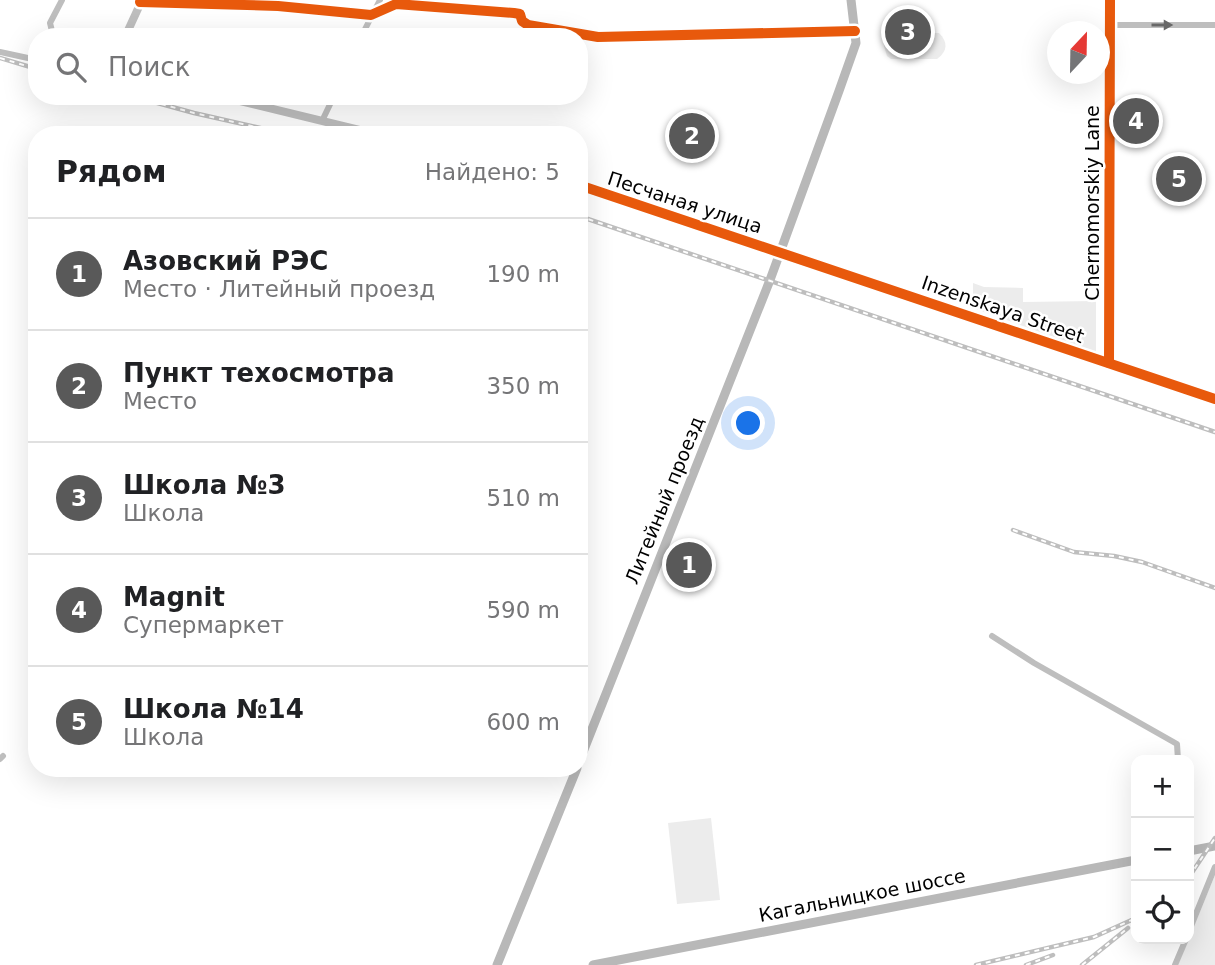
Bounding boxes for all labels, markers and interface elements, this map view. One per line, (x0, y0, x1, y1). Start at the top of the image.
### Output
pin: 3 (885, 6, 931, 58)
one-way arrow (1152, 19, 1174, 31)
north arrow (1047, 21, 1110, 84)
search box (28, 28, 588, 105)
icon: search (52, 48, 90, 86)
text: Поиск (108, 52, 190, 82)
pin: 4 (1113, 95, 1159, 147)
street label: Chernomorskiy Lane (1081, 105, 1103, 301)
pin: 2 (669, 110, 715, 162)
pin: 5 (1156, 153, 1202, 205)
text: Рядом (56, 154, 167, 189)
text: Найдено: 5 (425, 159, 560, 185)
street label: Песчаная улица (605, 167, 765, 237)
text: Азовский РЭС (123, 246, 328, 276)
text: 1 (71, 261, 87, 287)
text: 190 m (486, 261, 560, 287)
street label: Inzenskaya Street (919, 271, 1087, 347)
text: Место · Литейный проезд (123, 276, 435, 302)
text: Пункт техосмотра (123, 358, 395, 388)
text: 2 (71, 373, 87, 399)
text: 350 m (486, 373, 560, 399)
text: Место (123, 388, 197, 414)
your location (731, 406, 765, 440)
street label: Литейный проезд (620, 413, 708, 587)
text: Школа №3 (123, 470, 286, 500)
text: 3 (71, 485, 87, 511)
text: 510 m (486, 485, 560, 511)
text: Школа (123, 500, 204, 526)
pin: 1 (666, 539, 712, 591)
text: Magnit (123, 582, 225, 612)
text: 4 (71, 597, 87, 623)
text: 590 m (486, 597, 560, 623)
text: Супермаркет (123, 612, 284, 638)
text: Школа №14 (123, 694, 304, 724)
text: 5 (71, 709, 87, 735)
text: 600 m (486, 709, 560, 735)
text: Школа (123, 724, 204, 750)
map controls (1131, 755, 1194, 944)
button: + (1131, 755, 1194, 818)
button: − (1131, 818, 1194, 881)
street label: Кагальницкое шоссе (757, 864, 967, 926)
button: locate (1131, 881, 1194, 944)

